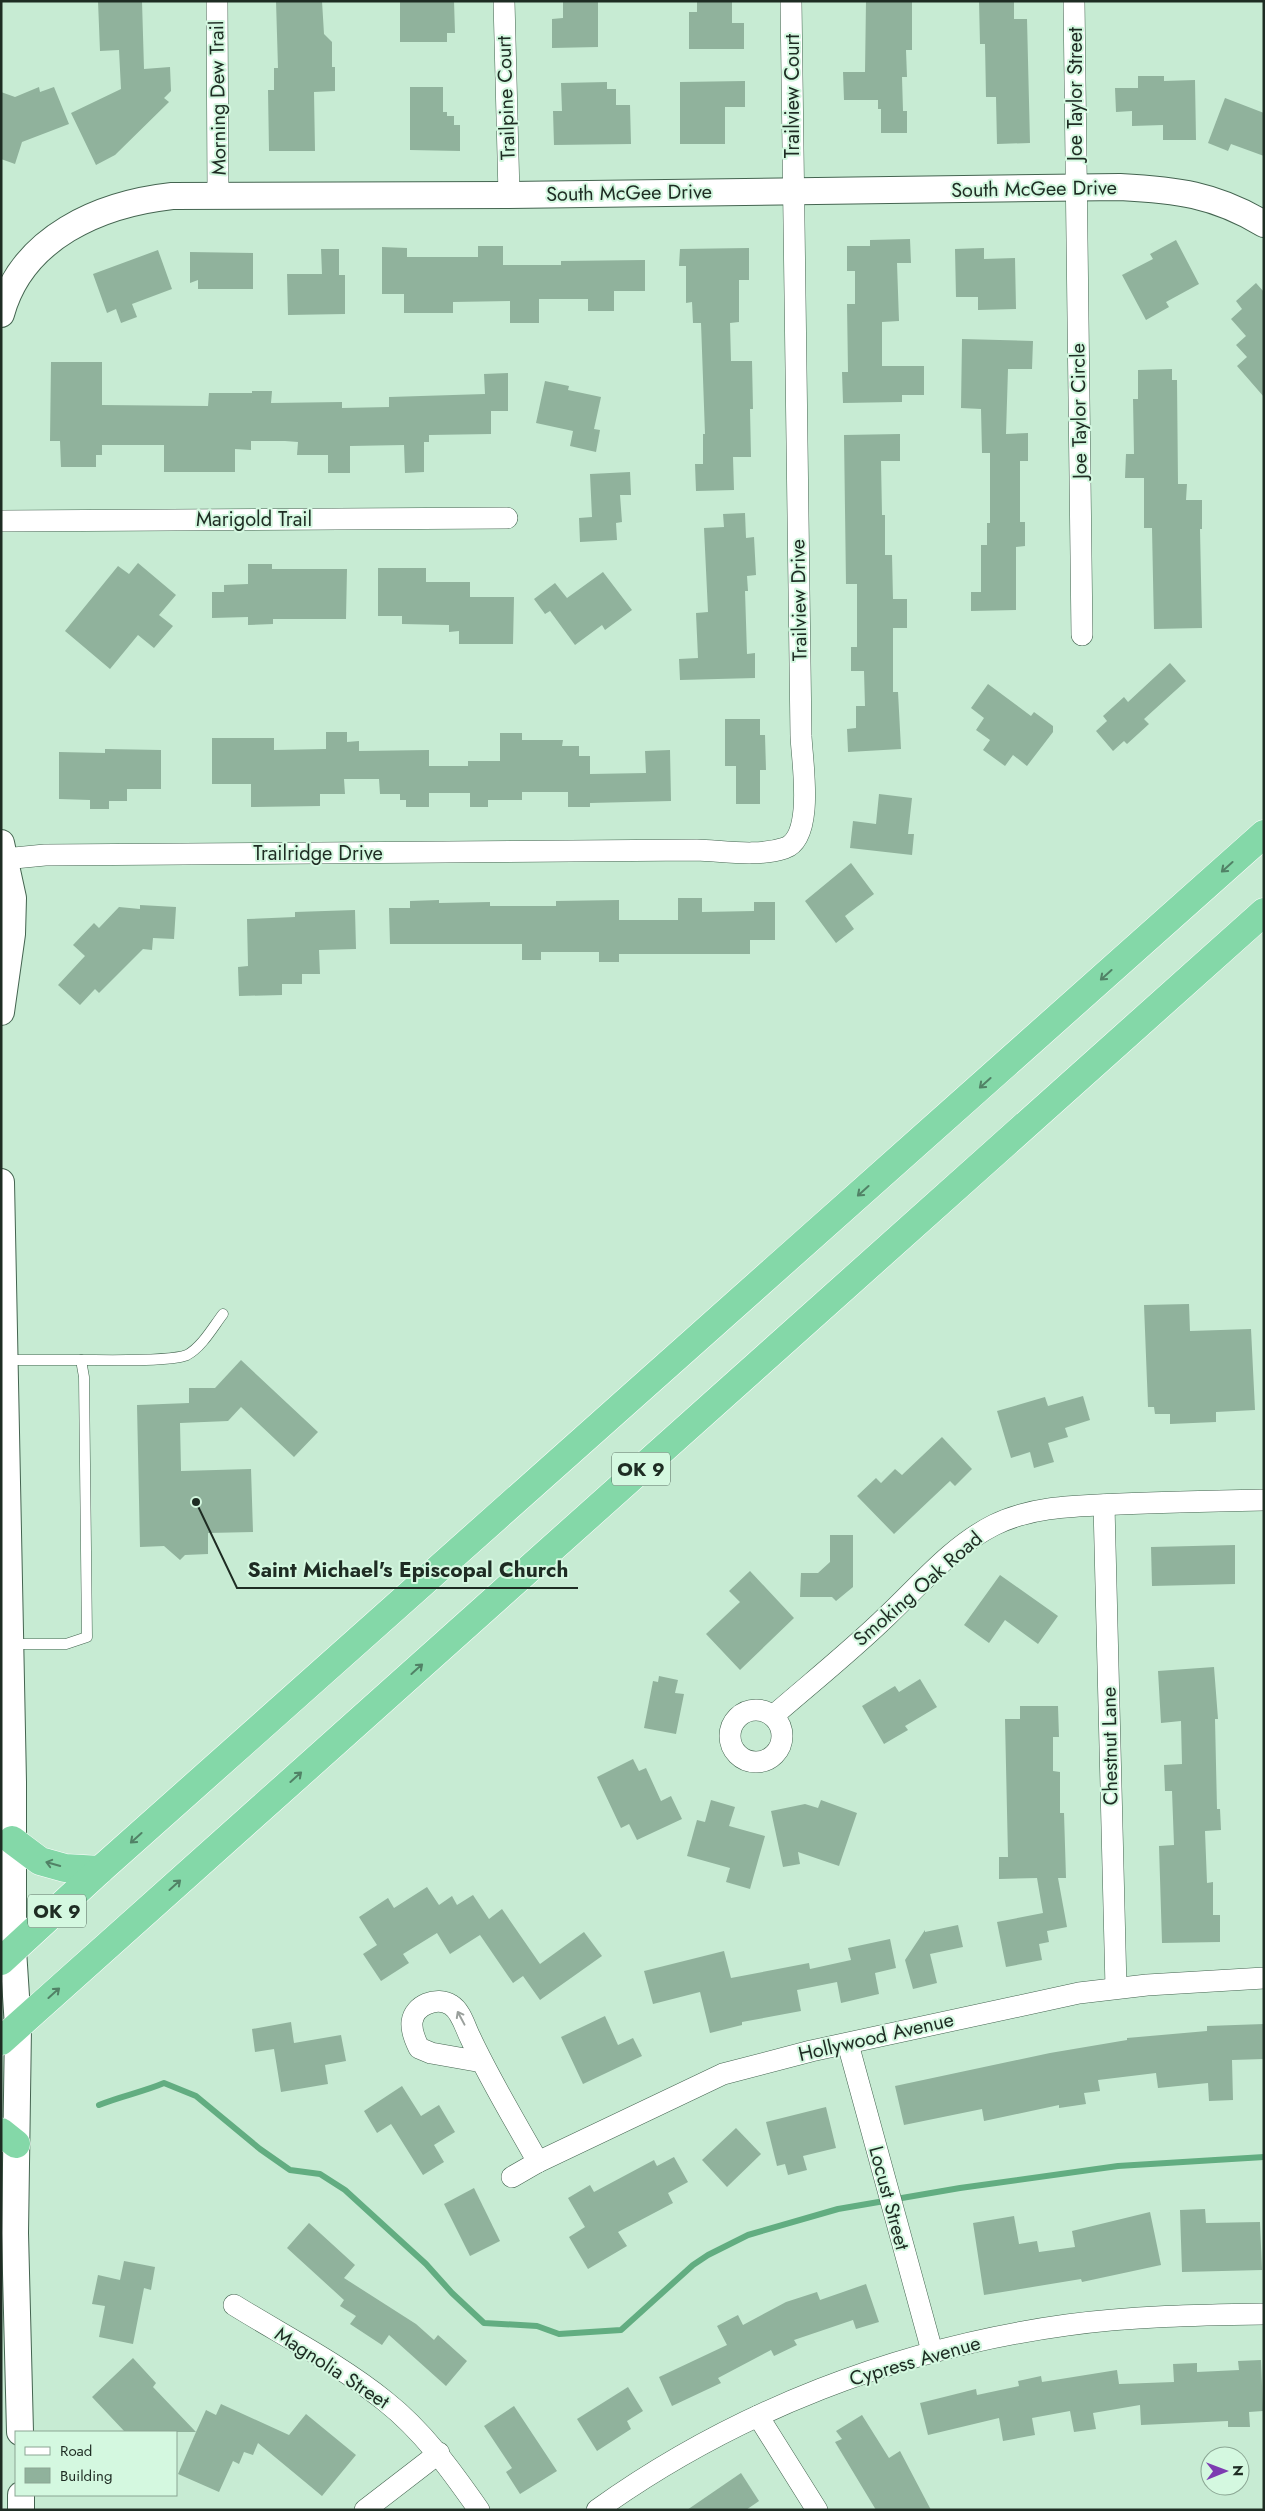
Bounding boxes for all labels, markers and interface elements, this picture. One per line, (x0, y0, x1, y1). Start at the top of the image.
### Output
street label: Morning Dew Trail (202, 20, 234, 176)
street label: Joe Taylor Street (1061, 27, 1090, 164)
street label: Trailview Court (778, 34, 807, 158)
street label: Trailpine Court (489, 35, 523, 161)
street label: South McGee Drive (951, 173, 1117, 205)
street label: South McGee Drive (546, 177, 712, 209)
street label: Joe Taylor Circle (1063, 343, 1095, 482)
street label: Marigold Trail (196, 505, 312, 534)
street label: Trailview Drive (783, 539, 815, 661)
street label: Trailridge Drive (253, 839, 383, 868)
one-way arrow (1221, 861, 1234, 873)
one-way arrow (1100, 969, 1113, 980)
one-way arrow (978, 1077, 991, 1089)
one-way arrow (857, 1185, 870, 1197)
road number: OK 9 (612, 1452, 670, 1486)
street label: Smoking Oak Road (847, 1525, 989, 1653)
callout: Saint Michael's Episcopal Church (237, 1552, 578, 1588)
text: Saint Michael's Episcopal Church (248, 1555, 568, 1585)
one-way arrow (411, 1663, 424, 1674)
street label: Chestnut Lane (1094, 1686, 1126, 1806)
one-way arrow (290, 1771, 303, 1783)
one-way arrow (130, 1832, 143, 1844)
one-way arrow (45, 1859, 61, 1869)
one-way arrow (168, 1879, 181, 1891)
road number: OK 9 (28, 1894, 86, 1928)
one-way arrow (47, 1988, 60, 1999)
street label: Hollywood Avenue (795, 2005, 957, 2069)
one-way arrow (456, 2011, 465, 2026)
street label: Locust Street (861, 2143, 917, 2253)
street label: Magnolia Street (269, 2320, 395, 2416)
street label: Cypress Avenue (846, 2328, 984, 2394)
legend (15, 2431, 178, 2496)
text: Road (60, 2440, 92, 2462)
north arrow (1200, 2446, 1250, 2496)
text: Building (60, 2465, 112, 2487)
text: N (1228, 2465, 1248, 2477)

